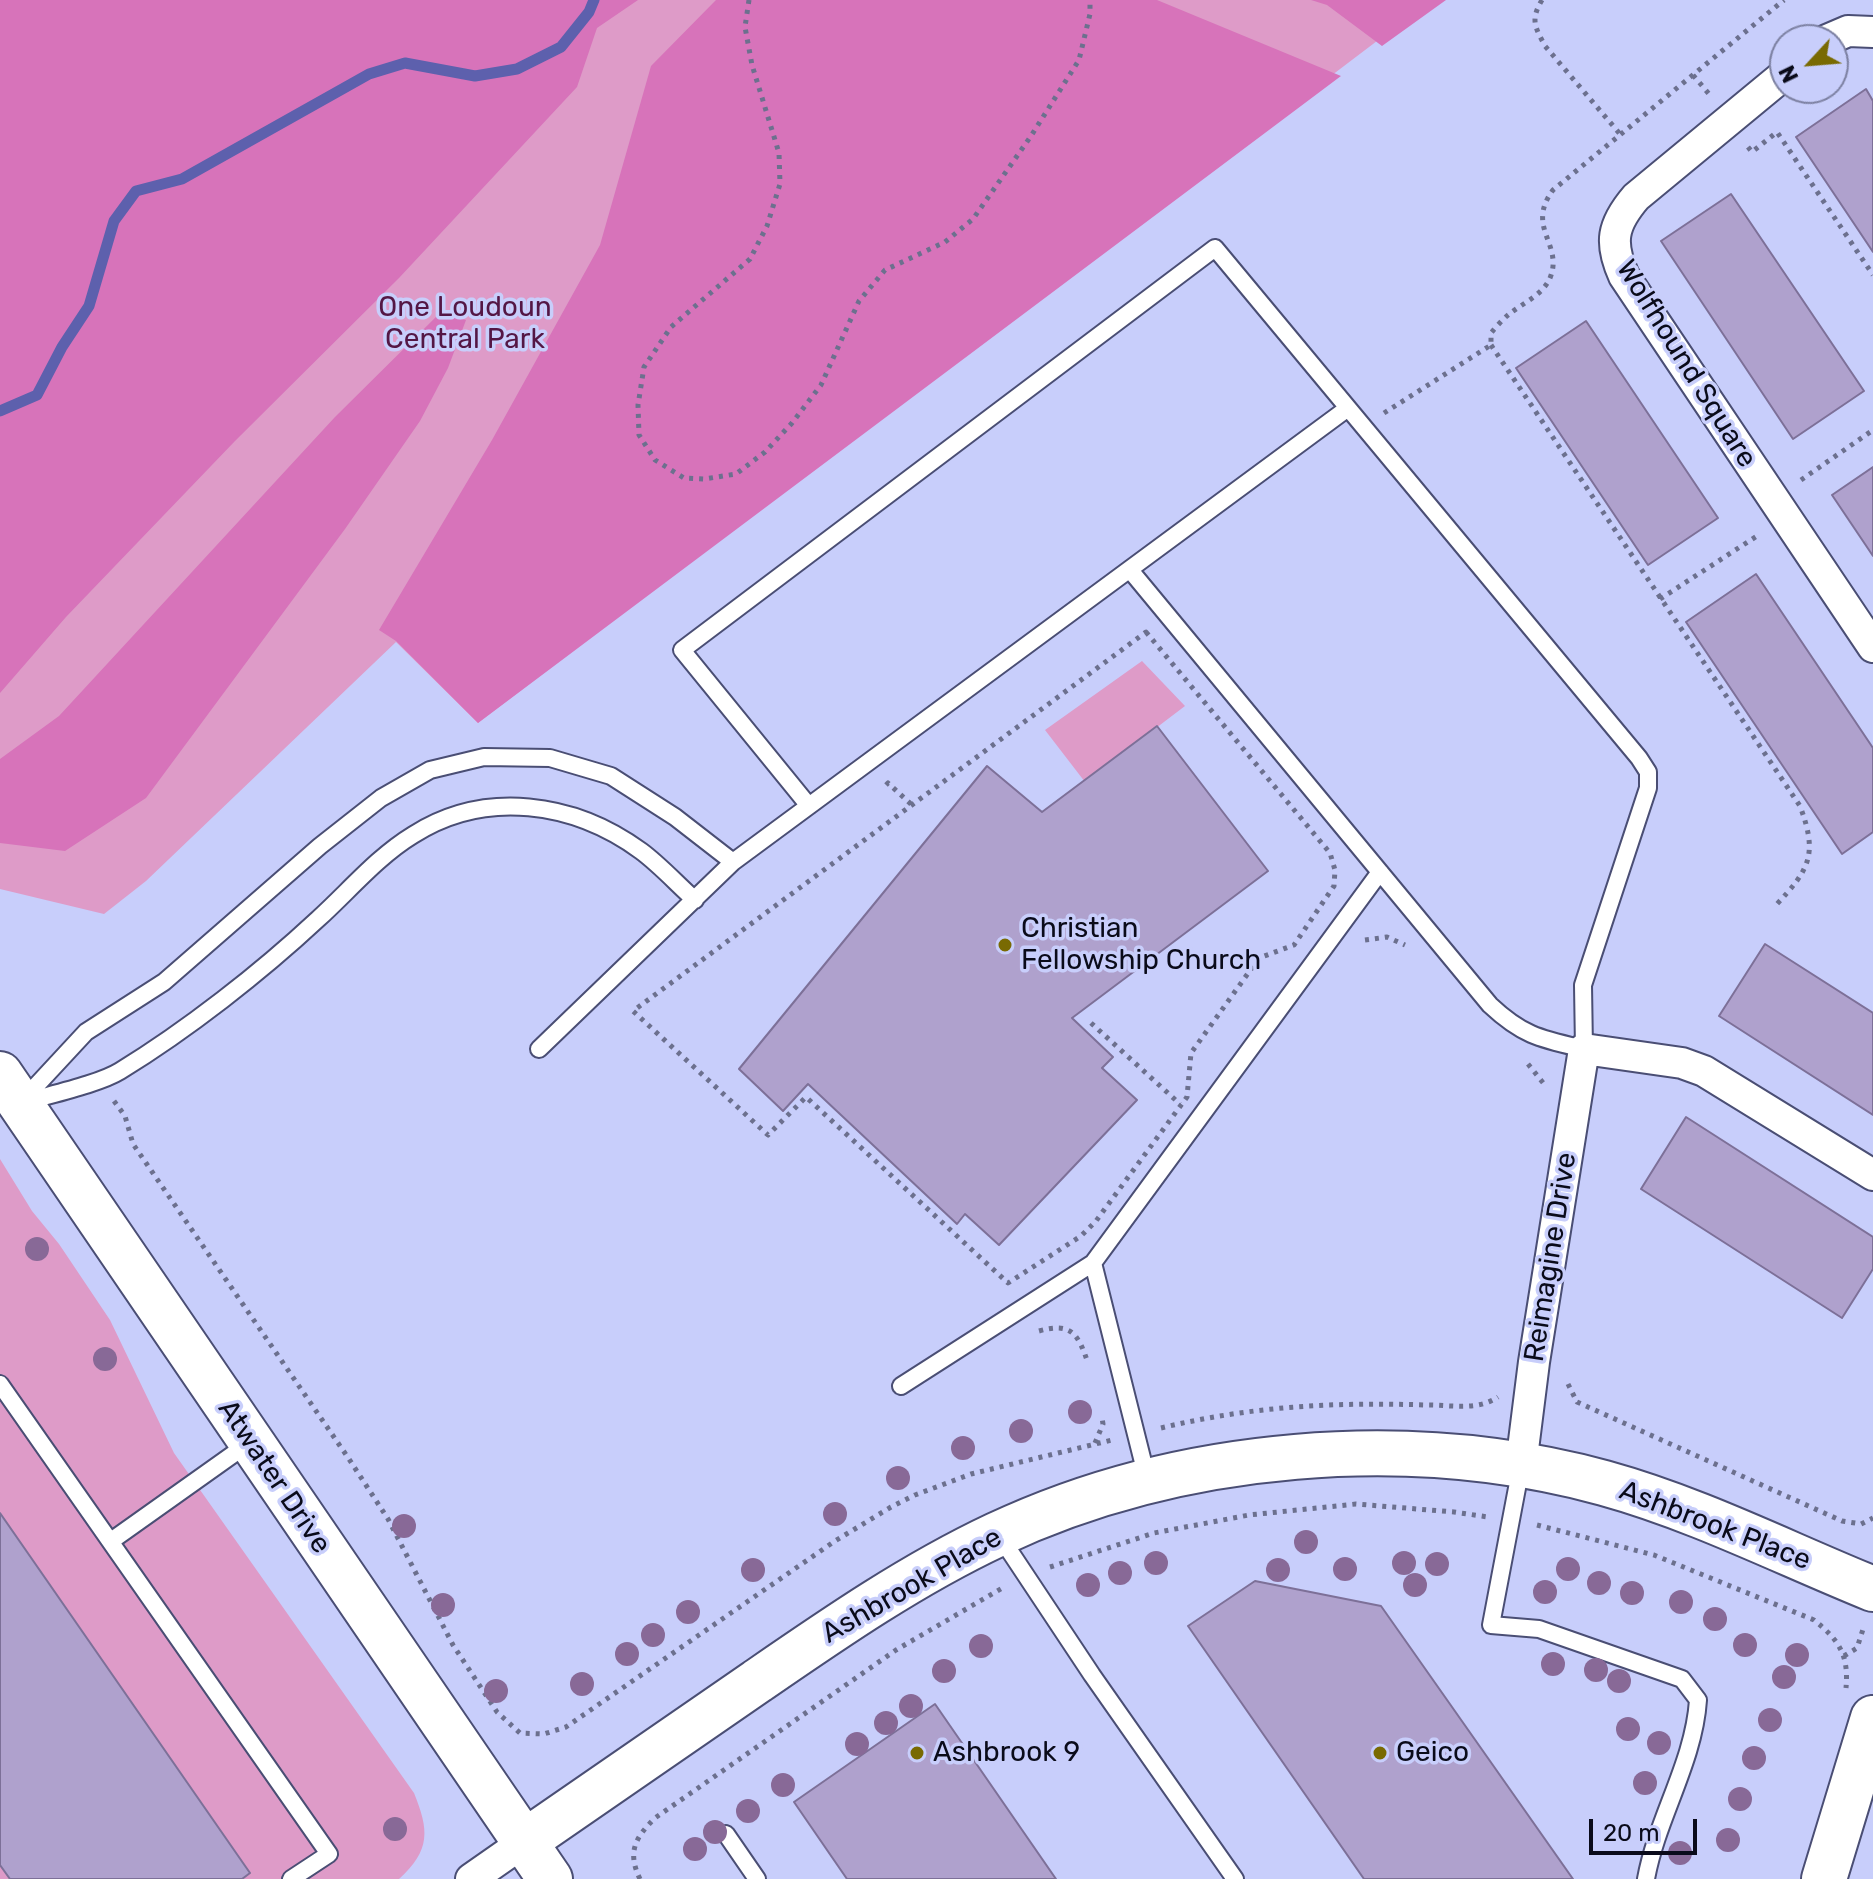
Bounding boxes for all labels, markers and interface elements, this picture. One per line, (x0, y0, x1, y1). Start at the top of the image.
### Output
north arrow (1769, 24, 1849, 104)
text: N (1773, 61, 1804, 87)
street label: Wolfhound Square (1609, 254, 1763, 474)
park label: One Loudoun Central Park (378, 291, 552, 357)
place label: Christian Fellowship Church (1021, 912, 1261, 978)
marker: Christian Fellowship Church (996, 936, 1014, 954)
street label: Reimagine Drive (1518, 1150, 1584, 1364)
street label: Atwater Drive (210, 1394, 338, 1560)
street label: Ashbrook Place (1615, 1474, 1815, 1578)
street label: Ashbrook Place (816, 1521, 1008, 1651)
place label: Ashbrook 9 (933, 1736, 1080, 1770)
place label: Geico (1396, 1736, 1469, 1770)
marker: Ashbrook 9 (908, 1744, 926, 1762)
marker: Geico (1371, 1744, 1389, 1762)
scale bar (1593, 1803, 1701, 1853)
text: 20 m (1603, 1819, 1660, 1847)

